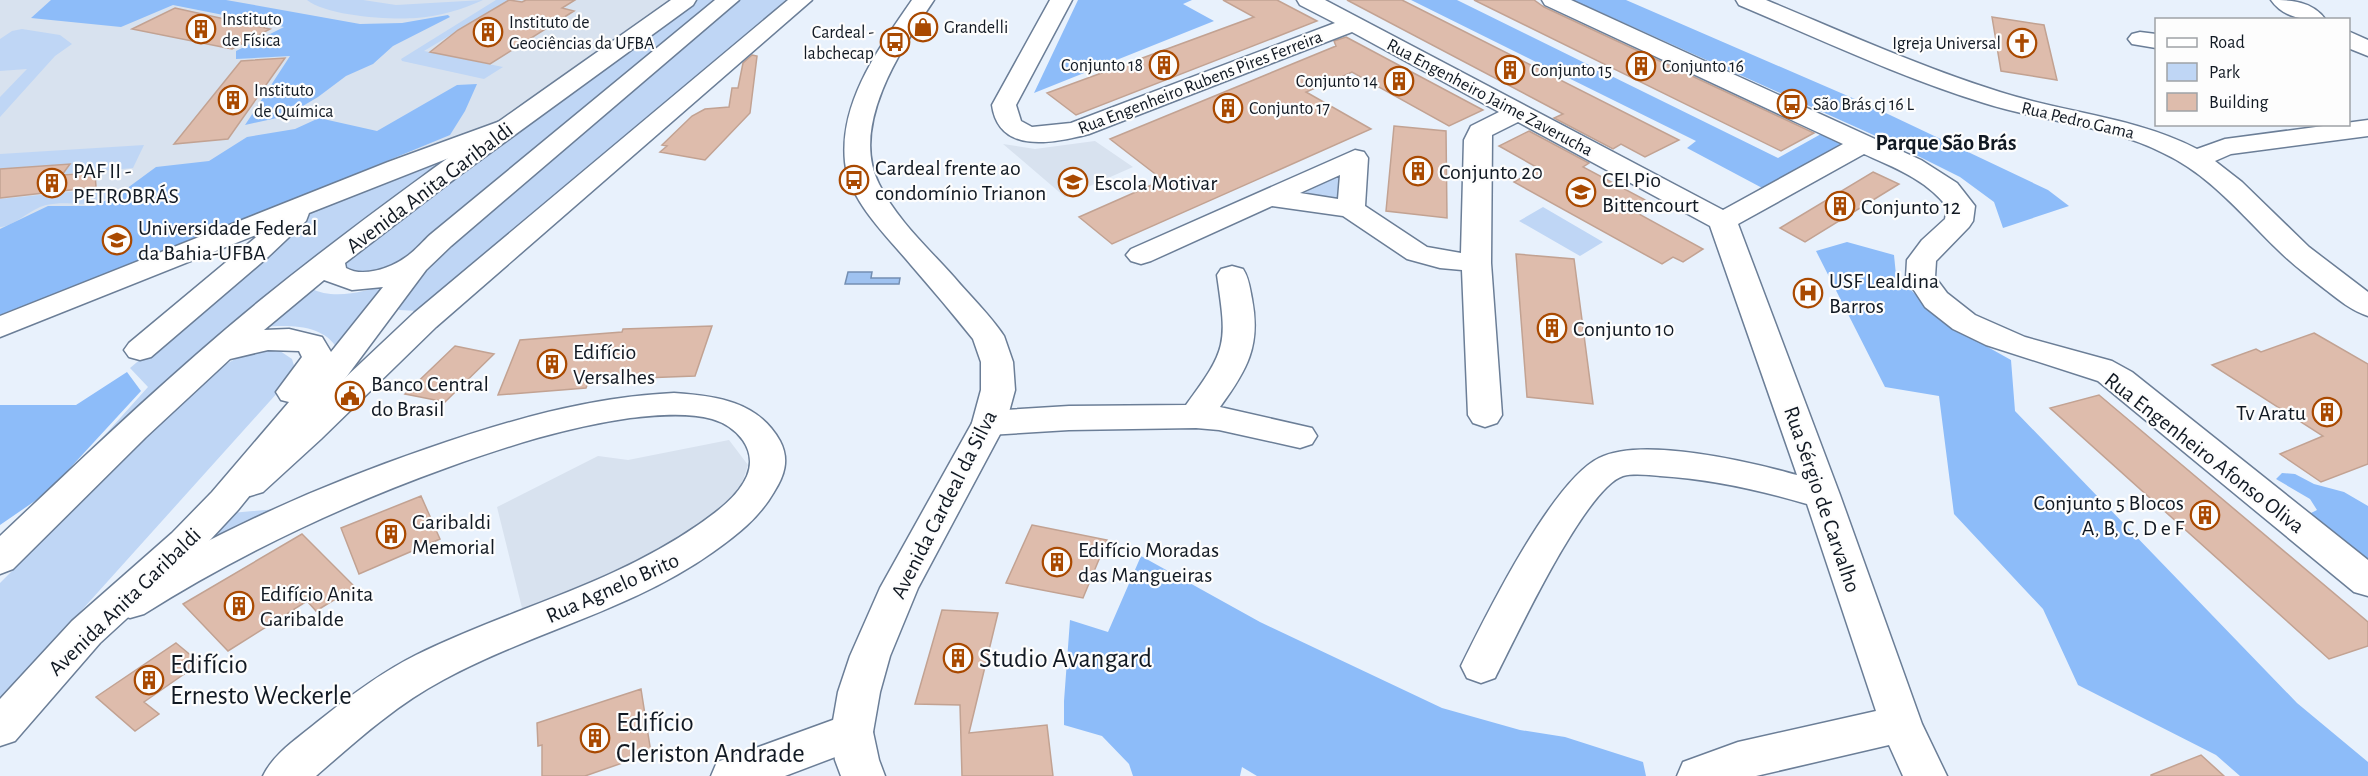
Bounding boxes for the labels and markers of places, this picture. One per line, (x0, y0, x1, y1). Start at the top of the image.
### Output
place label: Instituto de Física (222, 11, 282, 50)
shop icon: Grandelli (907, 11, 939, 43)
building icon: Instituto de Física (185, 13, 217, 45)
place label: Instituto de Geociências da UFBA (509, 14, 655, 53)
building icon: Instituto de Geociências da UFBA (472, 16, 504, 48)
place label: Grandelli (944, 19, 1008, 37)
place label: Cardeal - labchecap (803, 24, 874, 63)
bus stop icon: Cardeal - labchecap (879, 26, 911, 58)
church icon: Igreja Universal (2006, 27, 2038, 59)
place label: Igreja Universal (1892, 35, 2001, 53)
building icon: Conjunto 18 (1148, 49, 1180, 81)
building icon: Conjunto 16 (1625, 50, 1657, 82)
building icon: Conjunto 15 (1494, 54, 1526, 86)
place label: Conjunto 18 (1061, 57, 1143, 75)
place label: Conjunto 16 (1662, 58, 1744, 76)
place label: Conjunto 15 (1531, 62, 1612, 80)
building icon: Conjunto 14 (1383, 65, 1415, 97)
place label: Conjunto 14 (1296, 73, 1378, 91)
place label: Instituto de Química (254, 82, 333, 121)
building icon: Instituto de Química (217, 84, 249, 116)
bus stop icon: São Brás cj 16 L (1776, 88, 1808, 120)
building icon: Conjunto 17 (1212, 92, 1244, 124)
place label: São Brás cj 16 L (1813, 96, 1915, 114)
place label: Conjunto 17 (1249, 100, 1330, 118)
building icon: Conjunto 20 (1402, 155, 1434, 187)
place label: Cardeal frente ao condomínio Trianon (875, 157, 1046, 204)
place label: PAF II - PETROBRÁS (73, 160, 179, 207)
place label: Conjunto 20 (1439, 161, 1543, 183)
bus stop icon: Cardeal frente ao condomínio Trianon (838, 164, 870, 196)
school or university icon: Escola Motivar (1057, 166, 1089, 198)
building icon: PAF II - PETROBRÁS (36, 167, 68, 199)
place label: CEI Pio Bittencourt (1602, 169, 1699, 216)
place label: Escola Motivar (1094, 172, 1217, 194)
school or university icon: CEI Pio Bittencourt (1565, 176, 1597, 208)
building icon: Conjunto 12 (1824, 190, 1856, 222)
place label: Conjunto 12 (1861, 196, 1961, 218)
place label: Universidade Federal da Bahia-UFBA (138, 217, 317, 264)
school or university icon: Universidade Federal da Bahia-UFBA (101, 224, 133, 256)
place label: USF Lealdina Barros (1829, 270, 1939, 317)
hospital icon: USF Lealdina Barros (1792, 277, 1824, 309)
building icon: Conjunto 10 (1536, 312, 1568, 344)
place label: Conjunto 10 (1573, 318, 1674, 340)
place label: Edifício Versalhes (573, 341, 655, 388)
building icon: Edifício Versalhes (536, 348, 568, 380)
place label: Banco Central do Brasil (371, 373, 489, 420)
public building icon: Banco Central do Brasil (334, 380, 366, 412)
building icon: Tv Aratu (2311, 396, 2343, 428)
place label: Tv Aratu (2236, 402, 2306, 424)
place label: Conjunto 5 Blocos A, B, C, D e F (2033, 492, 2184, 539)
building icon: Conjunto 5 Blocos A, B, C, D e F (2189, 499, 2221, 531)
place label: Garibaldi Memorial (412, 511, 495, 558)
building icon: Garibaldi Memorial (375, 518, 407, 550)
place label: Edifício Moradas das Mangueiras (1078, 539, 1219, 586)
building icon: Edifício Moradas das Mangueiras (1041, 546, 1073, 578)
place label: Edifício Anita Garibalde (260, 583, 373, 630)
building icon: Edifício Anita Garibalde (223, 590, 255, 622)
building icon: Studio Avangard (942, 642, 974, 674)
place label: Studio Avangard (979, 645, 1152, 672)
place label: Edifício Ernesto Weckerle (170, 651, 352, 709)
building icon: Edifício Ernesto Weckerle (133, 664, 165, 696)
place label: Edifício Cleriston Andrade (616, 709, 805, 767)
building icon: Edifício Cleriston Andrade (579, 722, 611, 754)

